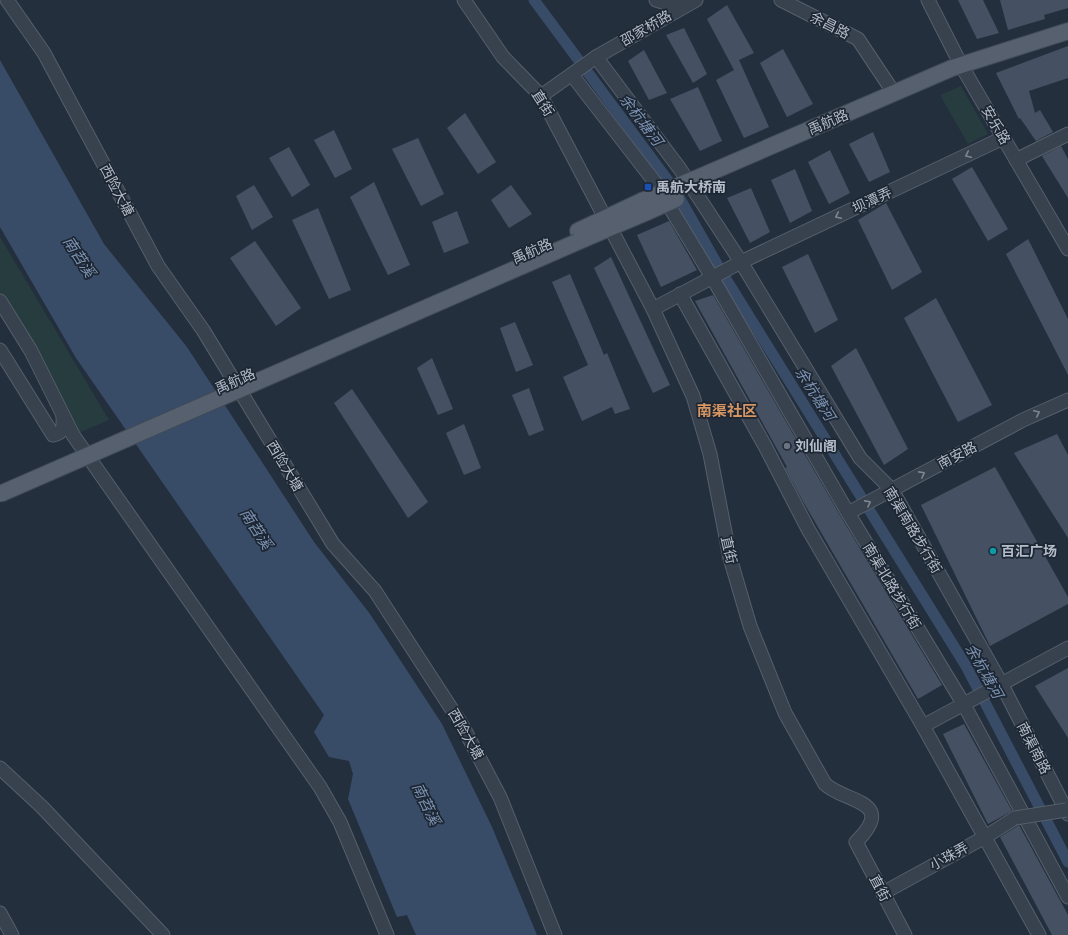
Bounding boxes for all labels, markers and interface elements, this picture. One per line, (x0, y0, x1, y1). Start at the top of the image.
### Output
street label: 邵家桥路 (617, 6, 674, 49)
street label: 余昌路 (808, 7, 853, 42)
street label: 直街 (529, 86, 558, 119)
water label: 余杭塘河 (617, 90, 669, 151)
street label: 安乐路 (979, 102, 1014, 147)
street label: 禹航路 (805, 106, 850, 138)
one-way arrow (965, 150, 972, 158)
street label: 西险大塘 (97, 161, 138, 218)
place label: 禹航大桥南 (656, 178, 726, 195)
marker: 禹航大桥南 (643, 182, 653, 192)
street label: 坝潭弄 (849, 183, 894, 216)
one-way arrow (835, 211, 842, 219)
water label: 南苕溪 (60, 233, 101, 282)
street label: 禹航路 (509, 234, 554, 267)
water label: 余杭塘河 (792, 363, 841, 426)
street label: 禹航路 (212, 364, 257, 397)
district label: 南渠社区 (697, 401, 757, 419)
one-way arrow (1034, 410, 1041, 418)
street label: 西险大塘 (264, 437, 307, 494)
place label: 刘仙阁 (795, 437, 837, 454)
street label: 南安路 (934, 437, 979, 472)
marker: 刘仙阁 (782, 441, 792, 451)
one-way arrow (918, 471, 925, 478)
street label: 南渠南路步行街 (881, 483, 946, 576)
one-way arrow (864, 500, 871, 507)
water label: 南苕溪 (237, 505, 278, 554)
street label: 直街 (718, 534, 741, 565)
street label: 南渠北路步行街 (860, 539, 925, 632)
place label: 百汇广场 (1001, 542, 1057, 559)
marker: 百汇广场 (988, 546, 998, 556)
water label: 余杭塘河 (962, 640, 1009, 704)
street label: 西险大塘 (445, 705, 488, 762)
street label: 南渠南路 (1014, 719, 1055, 777)
water label: 南苕溪 (409, 779, 446, 830)
street label: 小珠弄 (926, 838, 971, 873)
street label: 直街 (866, 871, 895, 904)

